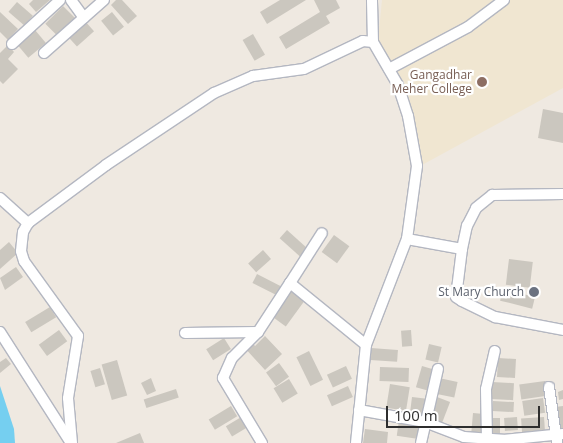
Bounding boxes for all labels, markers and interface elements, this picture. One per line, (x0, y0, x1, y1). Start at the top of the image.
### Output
place label: Gangadhar Meher College (392, 68, 472, 96)
marker: Gangadhar Meher College (476, 76, 488, 88)
place label: St Mary Church (438, 285, 524, 299)
marker: St Mary Church (528, 286, 540, 298)
scale bar (388, 396, 542, 428)
text: 100 m (394, 405, 438, 425)

